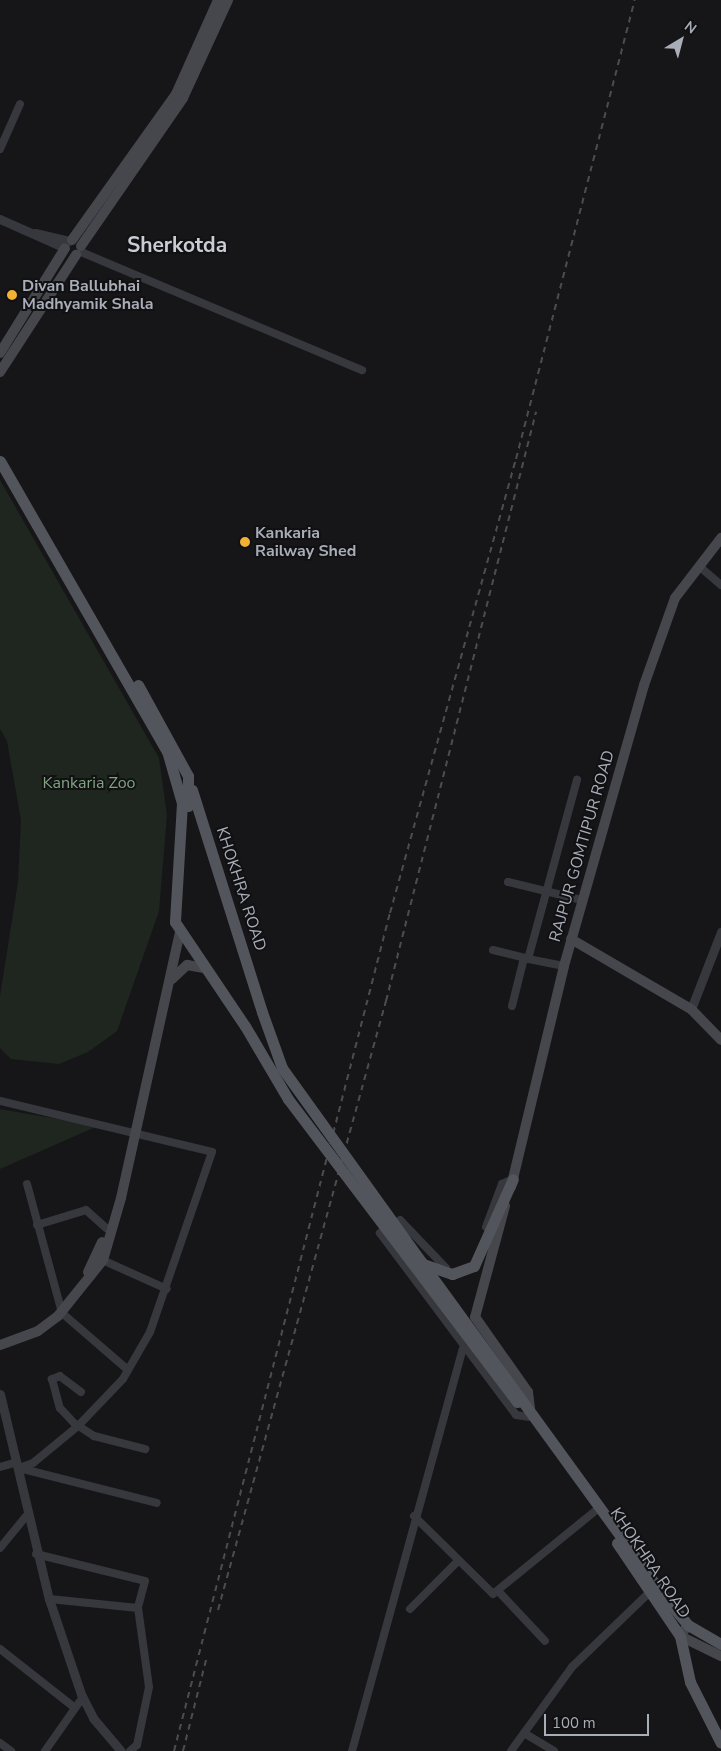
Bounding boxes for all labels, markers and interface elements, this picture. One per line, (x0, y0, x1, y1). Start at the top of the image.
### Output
north arrow (656, 15, 706, 65)
text: N (680, 17, 700, 38)
district label: Sherkotda (127, 232, 227, 258)
place label: Divan Ballubhai Madhyamik Shala (22, 276, 154, 314)
marker: Divan Ballubhai Madhyamik Shala (6, 289, 18, 301)
place label: Kankaria Railway Shed (255, 523, 356, 561)
marker: Kankaria Railway Shed (239, 536, 251, 548)
street label: RAJPUR GOMTIPUR ROAD (545, 748, 619, 944)
park label: Kankaria Zoo (43, 773, 135, 793)
street label: KHOKHRA ROAD (212, 825, 270, 953)
street label: KHOKHRA ROAD (606, 1504, 694, 1622)
scale bar (546, 1704, 651, 1736)
text: 100 m (552, 1713, 596, 1733)

